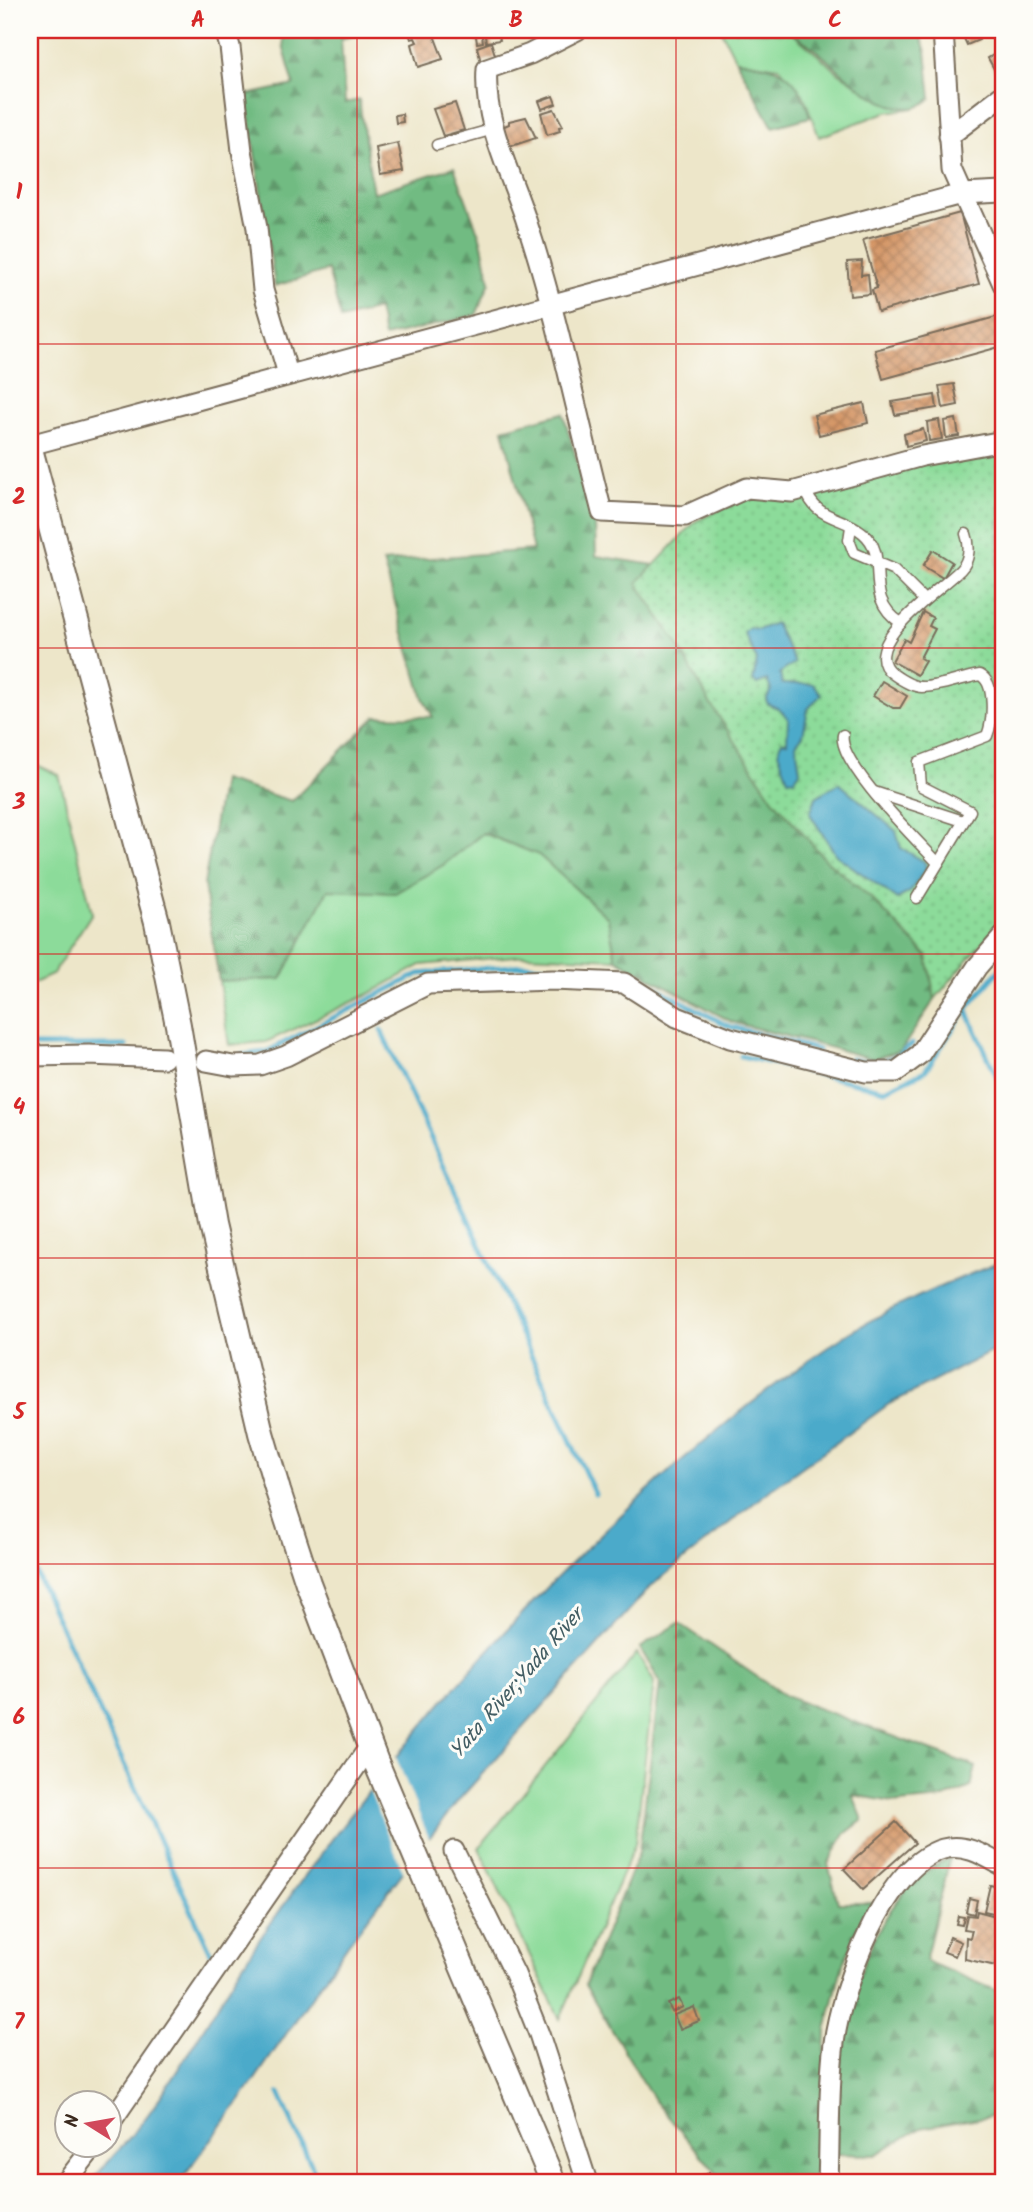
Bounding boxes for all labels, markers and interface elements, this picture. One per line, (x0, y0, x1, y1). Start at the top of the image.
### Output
text: A (191, 3, 205, 39)
text: B (509, 3, 523, 39)
text: C (828, 3, 842, 39)
text: 1 (16, 175, 23, 211)
text: 2 (12, 480, 26, 516)
text: 3 (12, 785, 26, 821)
text: 4 (13, 1090, 26, 1126)
text: 5 (12, 1395, 27, 1431)
water label: Yata River;Yada River (442, 1598, 595, 1767)
text: 6 (13, 1700, 25, 1736)
text: 7 (14, 2005, 26, 2041)
north arrow (52, 2090, 122, 2160)
text: N (57, 2112, 89, 2130)

